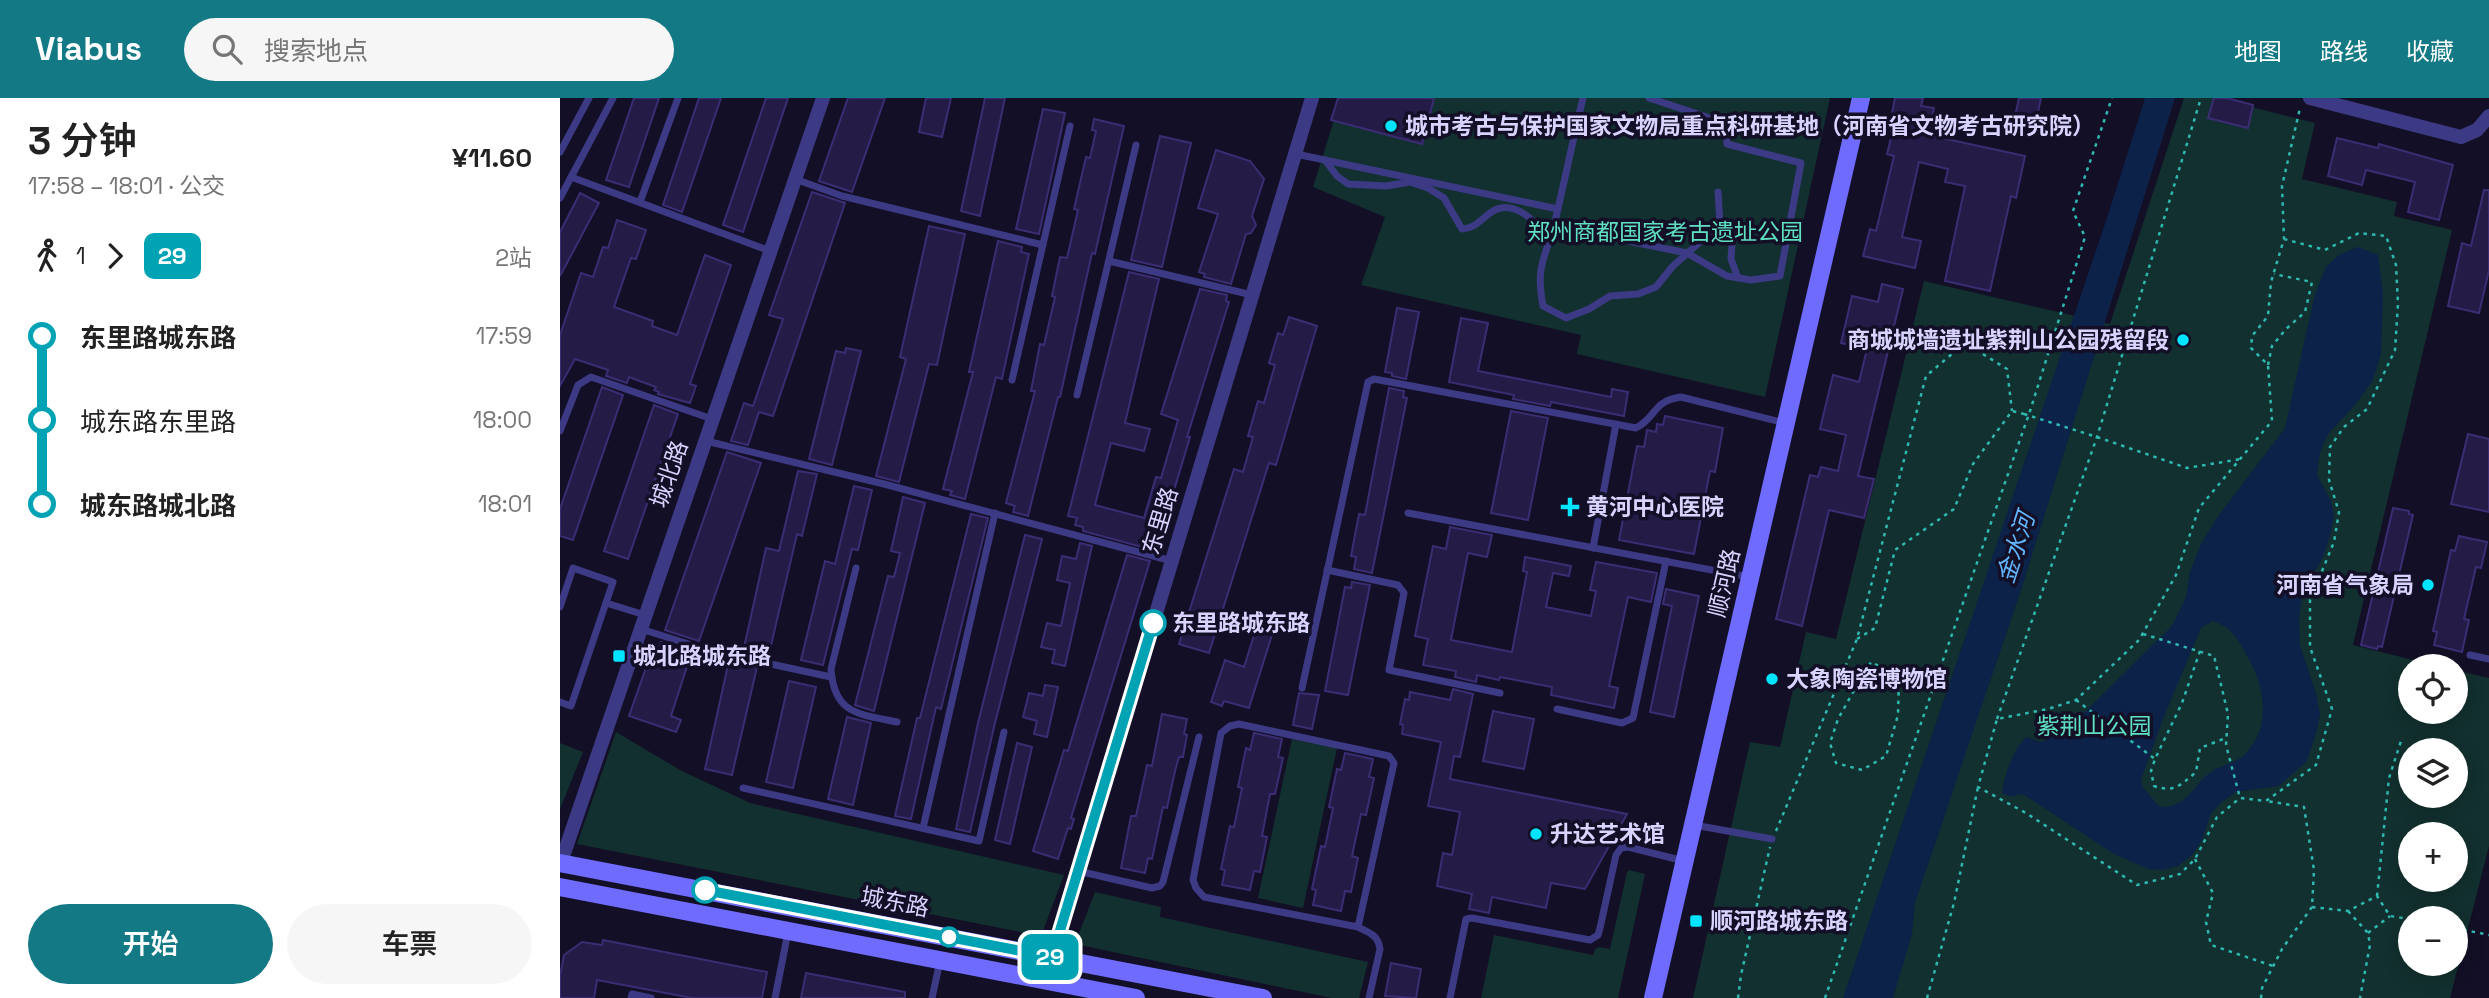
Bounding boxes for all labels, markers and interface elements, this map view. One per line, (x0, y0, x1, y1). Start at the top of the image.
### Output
search box (184, 18, 674, 81)
text: Viabus (35, 28, 142, 70)
icon: search (208, 30, 246, 68)
text: 搜索地点 (264, 34, 368, 68)
text: 地图 (2234, 36, 2282, 67)
text: 路线 (2320, 36, 2368, 67)
text: 收藏 (2406, 36, 2454, 67)
place label: 城市考古与保护国家文物局重点科研基地（河南省文物考古研究院） (1405, 111, 2095, 141)
text: 3 分钟 (28, 117, 137, 165)
marker: 城市考古与保护国家文物局重点科研基地（河南省文物考古研究院） (1383, 118, 1399, 134)
text: ¥11.60 (452, 141, 532, 175)
text: 17:58 – 18:01 · 公交 (28, 171, 225, 201)
park label: 郑州商都国家考古遗址公园 (1527, 217, 1803, 247)
icon: walk (28, 237, 66, 275)
icon: forward (96, 237, 134, 275)
text: 29 (158, 240, 187, 271)
text: 1 (76, 241, 86, 271)
text: 2站 (495, 243, 532, 273)
text: 东里路城东路 (80, 321, 236, 355)
text: 17:59 (476, 321, 532, 351)
place label: 商城城墙遗址紫荆山公园残留段 (1847, 325, 2169, 355)
marker: 商城城墙遗址紫荆山公园残留段 (2175, 332, 2191, 348)
text: 城东路东里路 (80, 405, 236, 439)
text: 18:00 (473, 405, 532, 435)
street label: 城北路 (644, 436, 694, 512)
street label: 东里路 (1136, 484, 1184, 558)
text: 城东路城北路 (80, 489, 236, 523)
text: 18:01 (478, 489, 532, 519)
place label: 黄河中心医院 (1586, 492, 1724, 522)
marker: 黄河中心医院 (1560, 497, 1580, 517)
water label: 金水河 (1990, 505, 2043, 587)
street label: 顺河路 (1702, 546, 1746, 620)
place label: 河南省气象局 (2276, 570, 2414, 600)
marker: 河南省气象局 (2420, 577, 2436, 593)
place label: 东里路城东路 (1172, 608, 1310, 638)
marker: 东里路城东路 (1140, 610, 1166, 636)
place label: 城北路城东路 (633, 641, 771, 671)
marker: 城北路城东路 (611, 648, 627, 664)
map controls (2398, 654, 2468, 976)
button: locate (2398, 654, 2468, 724)
place label: 大象陶瓷博物馆 (1786, 664, 1947, 694)
marker: 大象陶瓷博物馆 (1764, 671, 1780, 687)
park label: 紫荆山公园 (2037, 711, 2152, 741)
button: layers (2398, 738, 2468, 808)
place label: 升达艺术馆 (1550, 819, 1665, 849)
button: + (2398, 822, 2468, 892)
marker: 升达艺术馆 (1528, 826, 1544, 842)
unlabelled marker (692, 877, 718, 903)
street label: 城东路 (858, 881, 932, 923)
button: 开始 (28, 904, 273, 984)
button: 车票 (287, 904, 532, 984)
place label: 顺河路城东路 (1710, 906, 1848, 936)
button: − (2398, 906, 2468, 976)
marker: 顺河路城东路 (1688, 913, 1704, 929)
unlabelled marker (939, 927, 959, 947)
line badge: 29 (1018, 934, 1082, 980)
text: 29 (1036, 941, 1065, 972)

